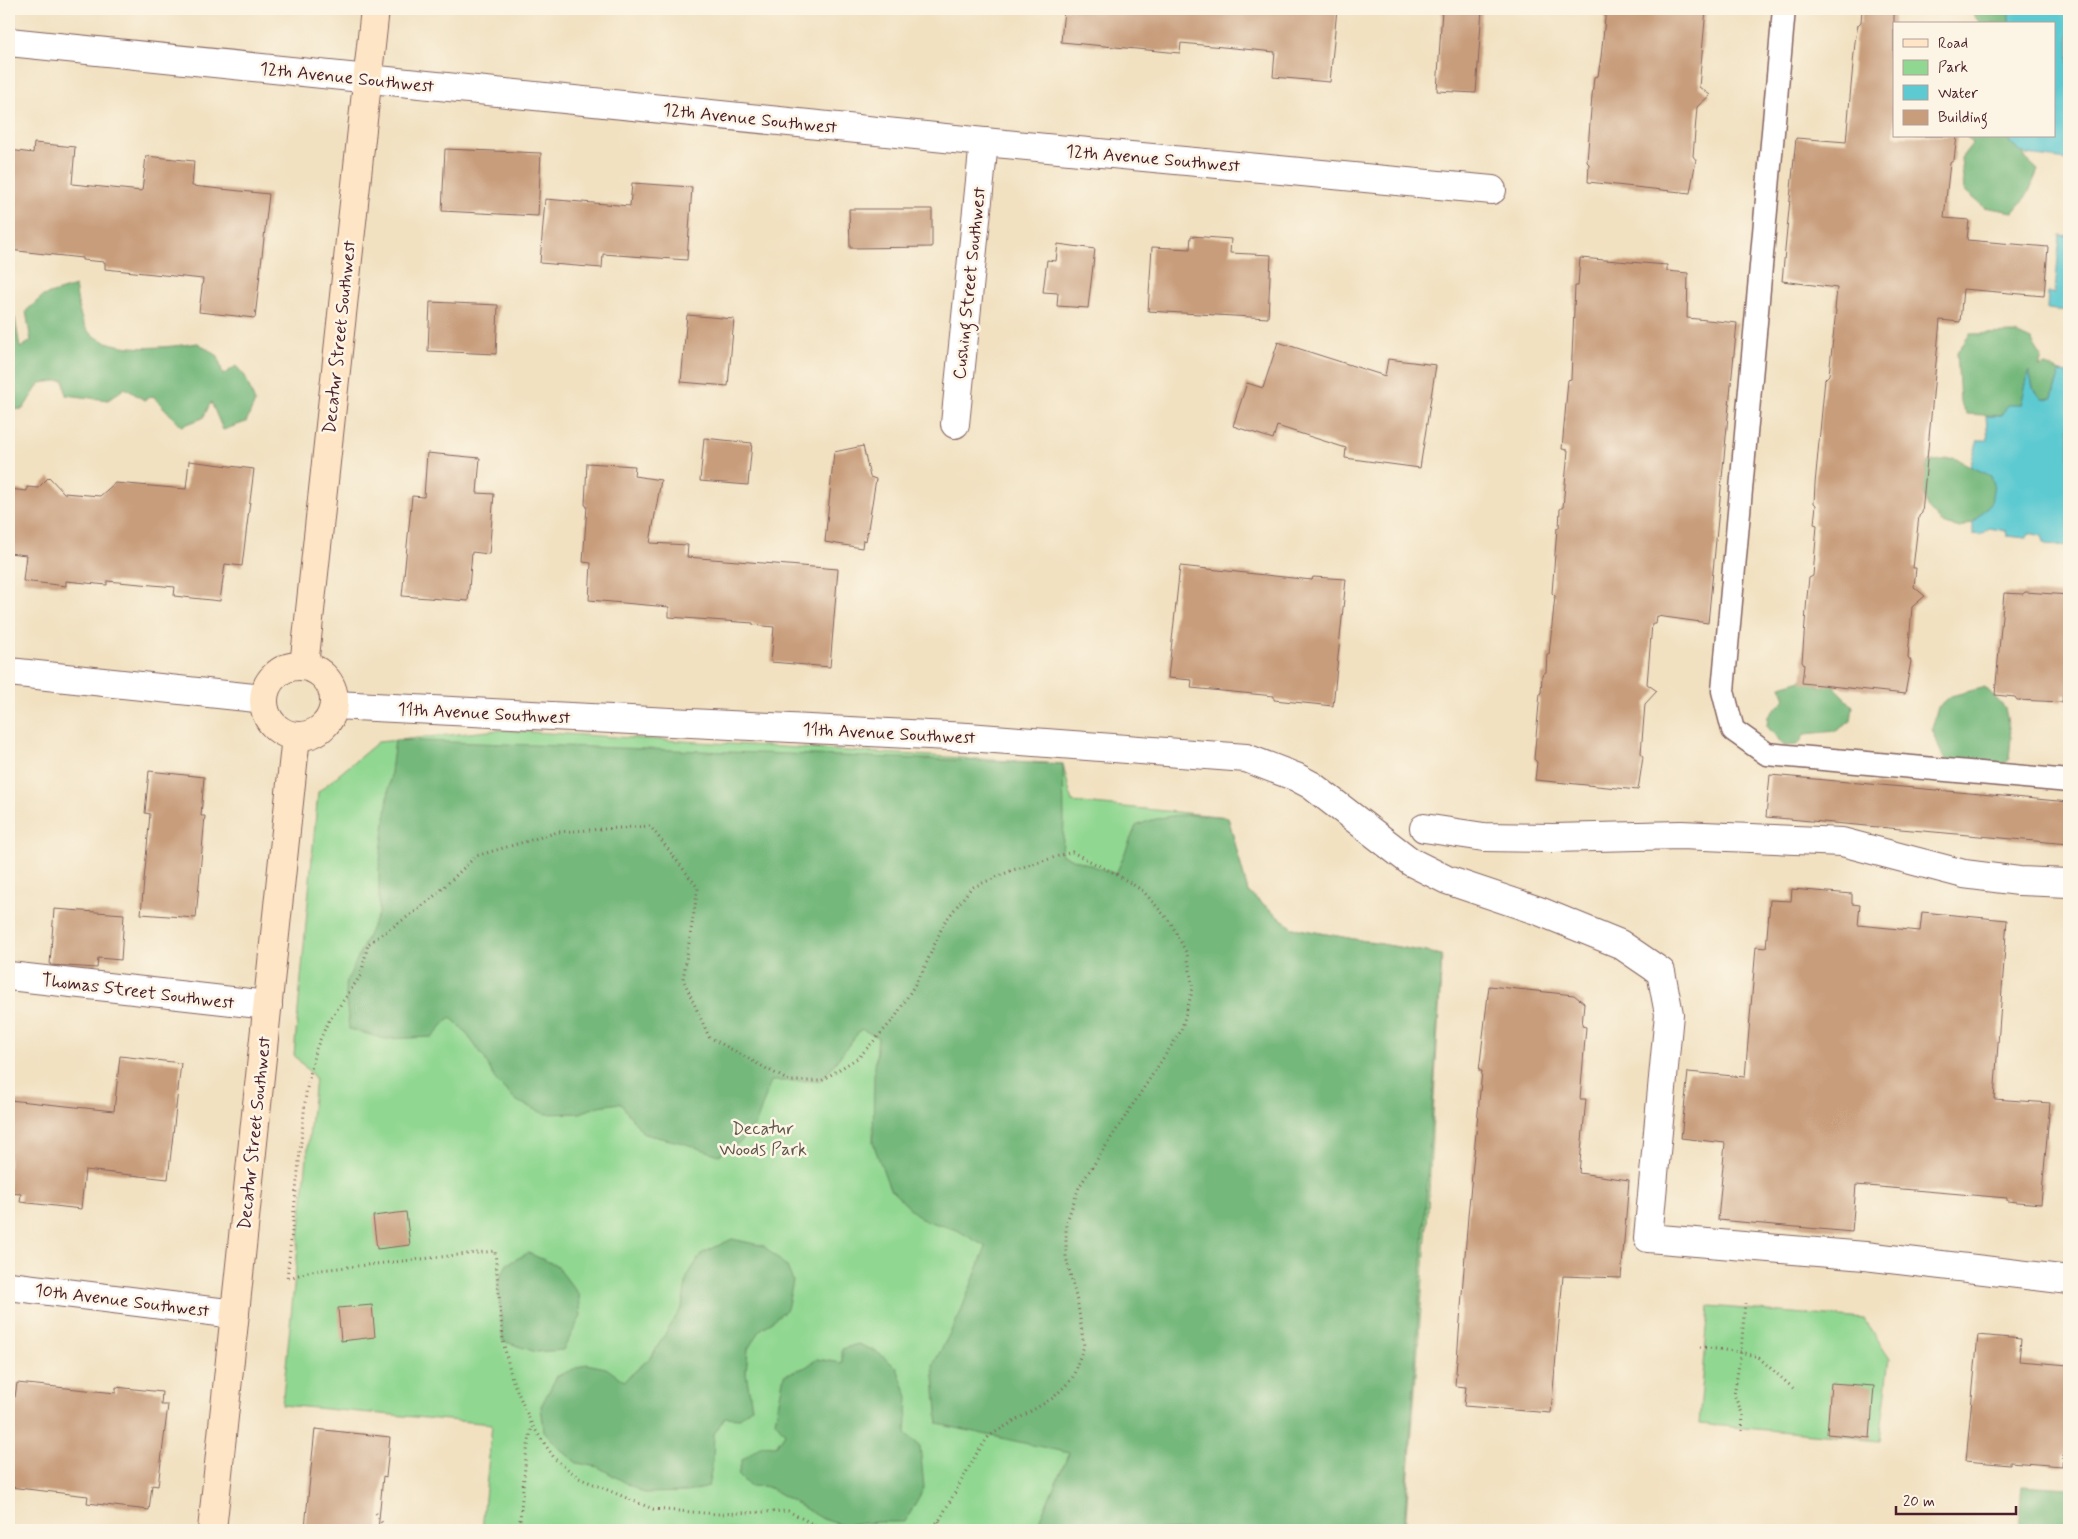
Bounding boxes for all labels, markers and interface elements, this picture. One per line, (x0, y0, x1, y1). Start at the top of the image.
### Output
legend (1893, 22, 2056, 138)
text: Road (1938, 34, 1968, 54)
street label: 12th Avenue Southwest (259, 57, 436, 99)
text: Park (1938, 58, 1968, 78)
text: Water (1938, 84, 1978, 104)
street label: 12th Avenue Southwest (662, 98, 839, 140)
text: Building (1938, 108, 1988, 129)
street label: 12th Avenue Southwest (1065, 139, 1242, 179)
street label: Cushing Street Southwest (948, 185, 994, 381)
street label: Decatur Street Southwest (318, 239, 362, 435)
street label: 11th Avenue Southwest (397, 697, 572, 731)
street label: 11th Avenue Southwest (802, 717, 977, 751)
street label: Thomas Street Southwest (40, 968, 236, 1016)
street label: Decatur Street Southwest (233, 1035, 277, 1231)
park label: Decatur Woods Park (719, 1117, 807, 1162)
street label: 10th Avenue Southwest (33, 1278, 211, 1324)
scale bar (1896, 1484, 2016, 1516)
text: 20 m (1903, 1492, 1935, 1512)

